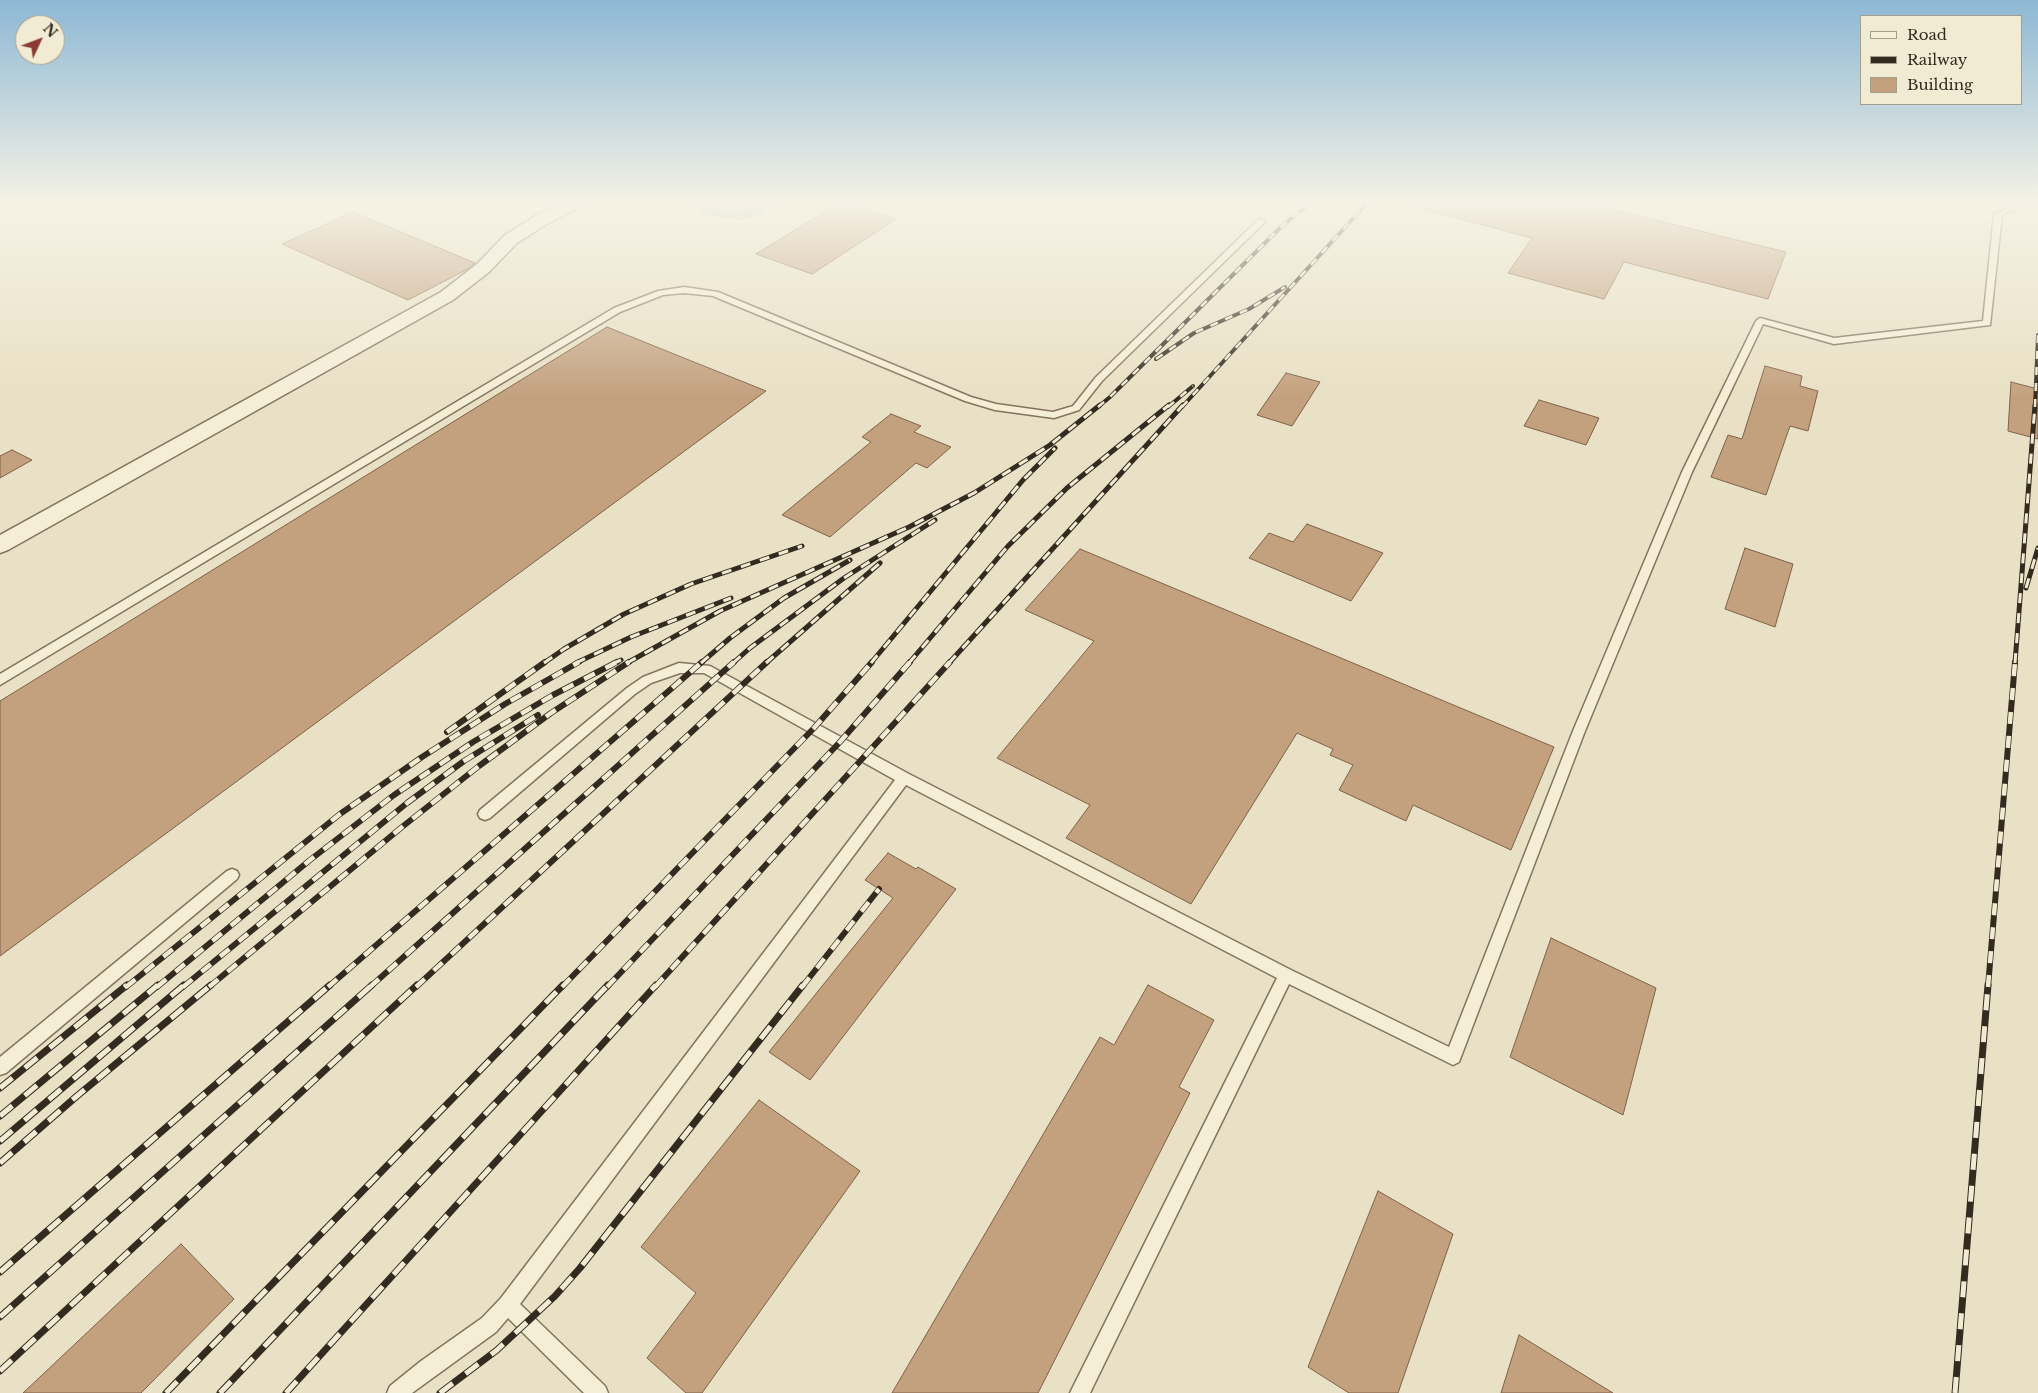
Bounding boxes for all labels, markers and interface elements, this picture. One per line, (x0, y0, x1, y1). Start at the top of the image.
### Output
north arrow (15, 15, 65, 65)
legend (1860, 15, 2023, 105)
text: N (39, 19, 61, 41)
text: Road (1907, 25, 1947, 44)
text: Railway (1907, 50, 1967, 69)
text: Building (1907, 75, 1973, 94)

